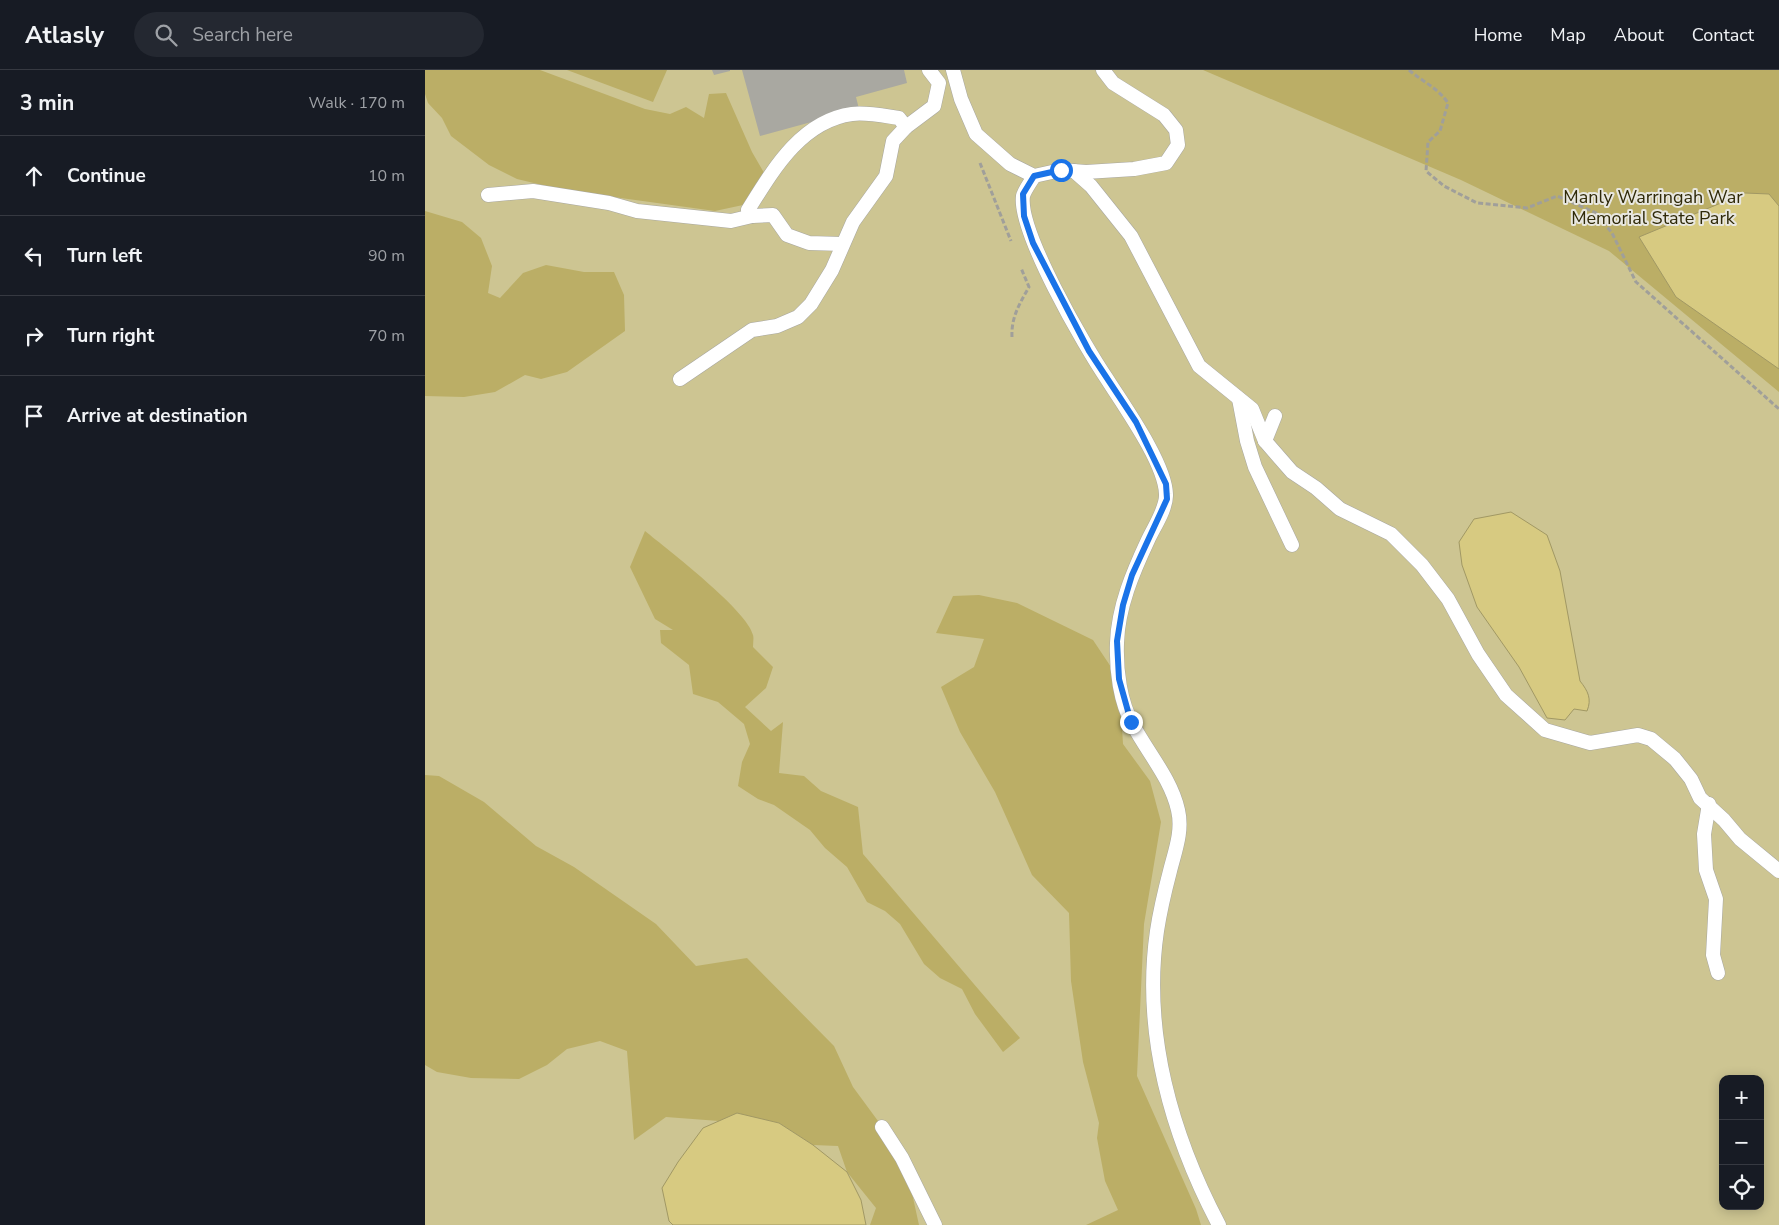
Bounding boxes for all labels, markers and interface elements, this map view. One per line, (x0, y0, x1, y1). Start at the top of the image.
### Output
search box (134, 12, 484, 57)
text: Atlasly (25, 19, 104, 51)
icon: search (152, 21, 180, 49)
text: Search here (192, 22, 293, 48)
text: Home (1474, 23, 1522, 47)
text: Map (1550, 23, 1586, 47)
text: About (1614, 23, 1664, 47)
text: Contact (1692, 23, 1754, 47)
text: 3 min (20, 89, 74, 117)
text: Walk · 170 m (309, 92, 405, 114)
route start (1050, 159, 1073, 182)
icon: ahead (20, 162, 48, 190)
text: Continue (67, 163, 146, 189)
text: 10 m (368, 165, 405, 187)
park label: Manly Warringah War Memorial State Park (1563, 185, 1743, 230)
icon: left (20, 242, 48, 270)
text: Turn left (67, 243, 142, 269)
text: 90 m (368, 245, 405, 267)
icon: right (20, 322, 48, 350)
text: Turn right (67, 323, 154, 349)
text: 70 m (368, 325, 405, 347)
icon: arrive (20, 402, 48, 430)
text: Arrive at destination (67, 403, 248, 429)
route end (1120, 711, 1143, 734)
map controls (1719, 1075, 1764, 1210)
button: + (1719, 1075, 1764, 1120)
button: − (1719, 1120, 1764, 1165)
button: locate (1719, 1165, 1764, 1210)

